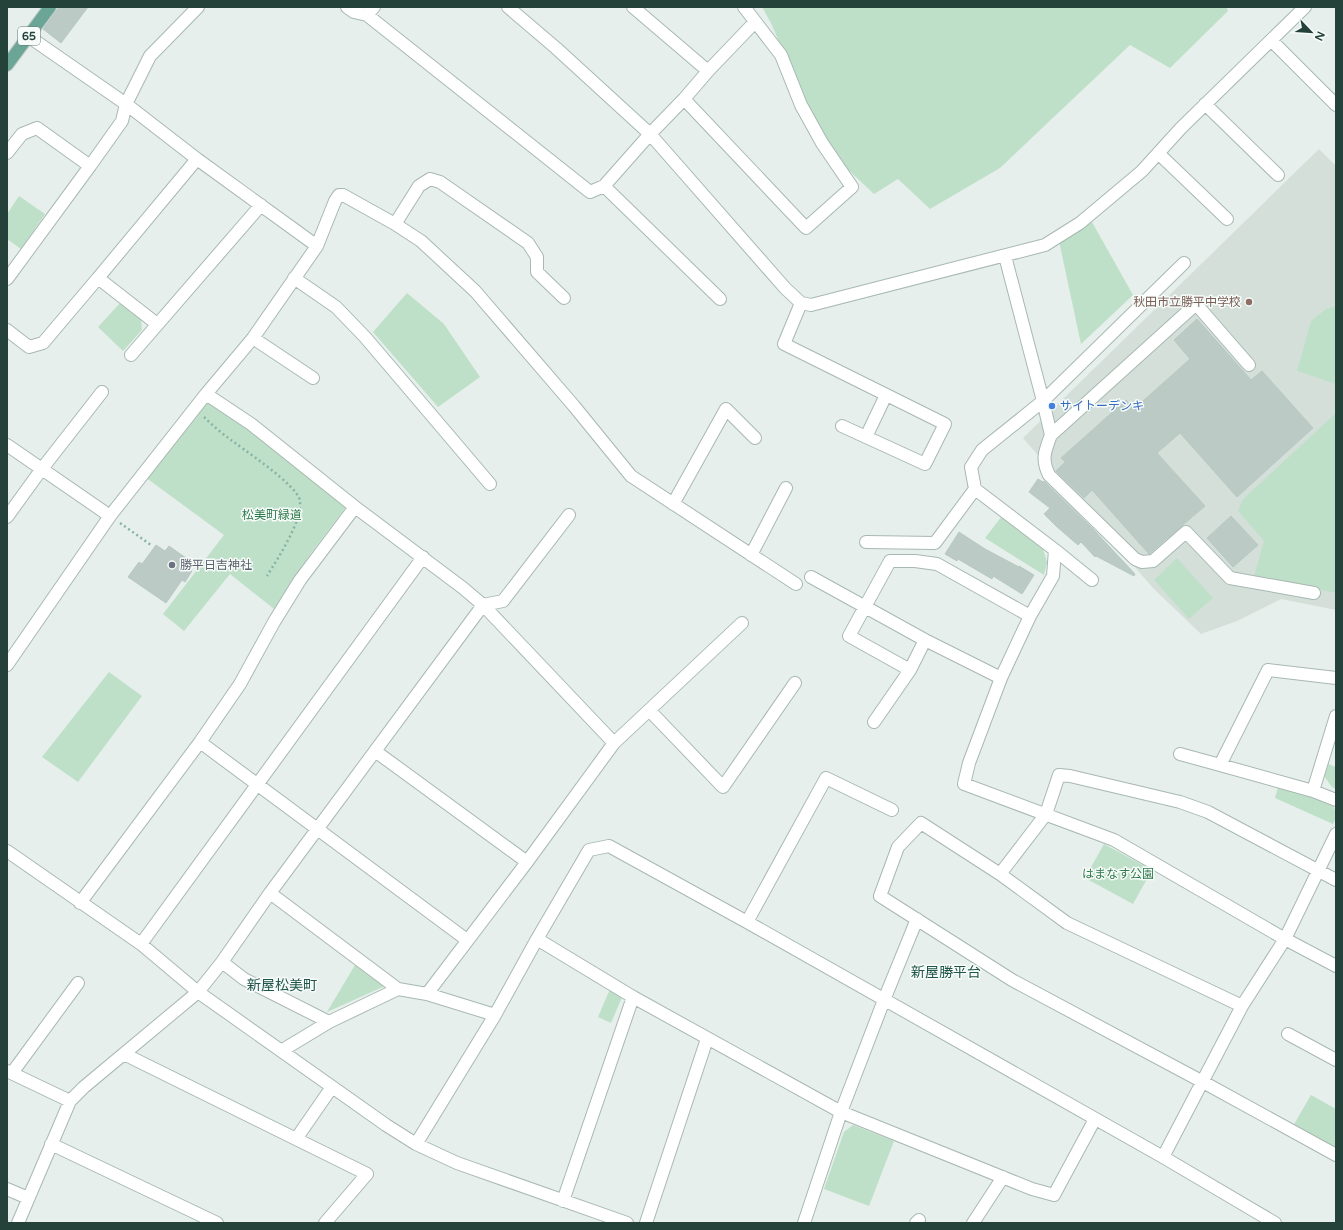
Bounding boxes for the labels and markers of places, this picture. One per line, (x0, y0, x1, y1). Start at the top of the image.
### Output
place label: 秋田市立勝平中学校 (1133, 295, 1241, 309)
marker: 秋田市立勝平中学校 (1244, 297, 1254, 307)
place label: サイトーデンキ (1060, 399, 1144, 413)
marker: サイトーデンキ (1047, 401, 1057, 411)
place label: 勝平日吉神社 (180, 558, 252, 572)
marker: 勝平日吉神社 (167, 560, 177, 570)

